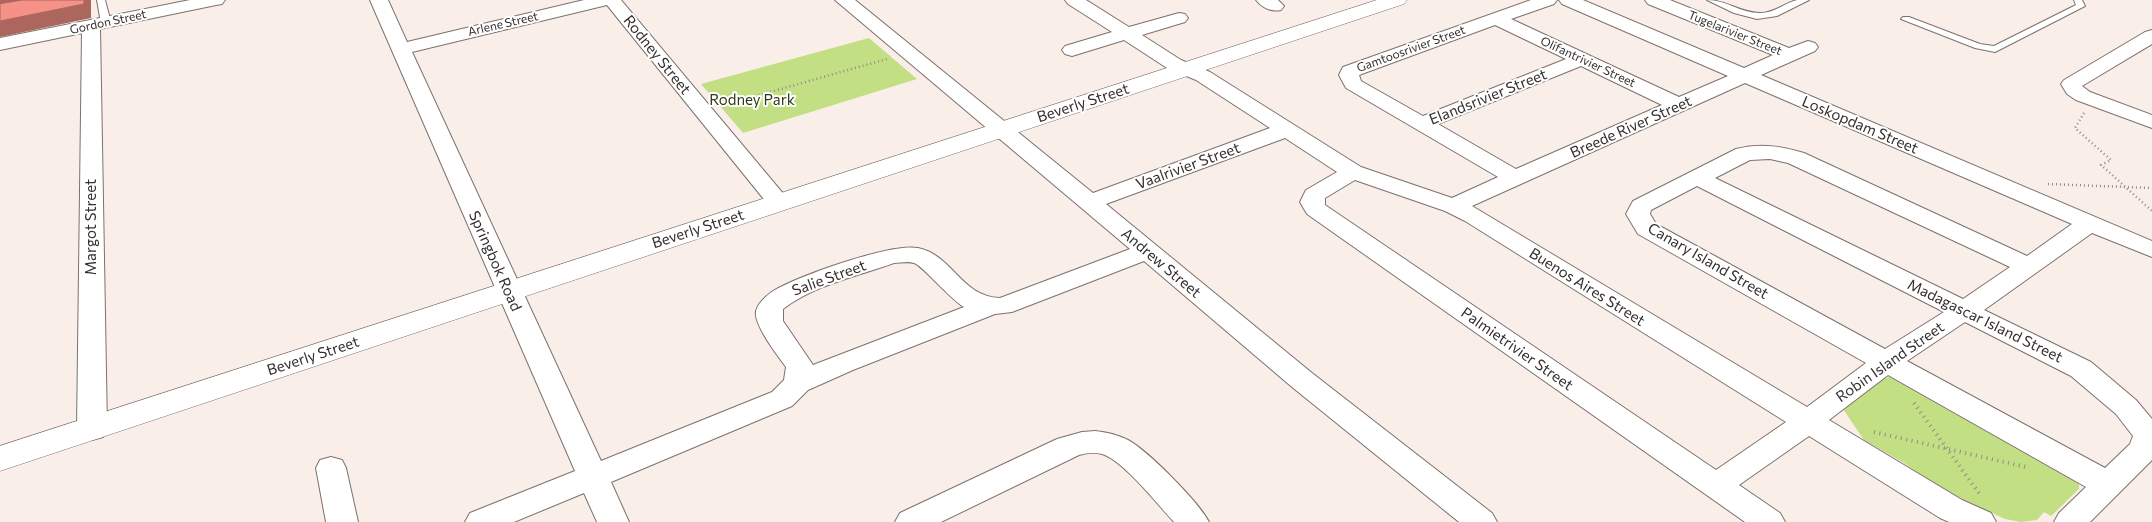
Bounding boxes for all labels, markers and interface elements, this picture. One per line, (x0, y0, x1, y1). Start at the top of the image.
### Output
street label: Gordon Street (68, 7, 148, 37)
street label: Tugelarivier Street (1686, 8, 1784, 58)
street label: Arlene Street (466, 9, 540, 39)
street label: Rodney Street (620, 12, 694, 98)
street label: Gamtoosrivier Street (1355, 23, 1467, 75)
street label: Olifantrivier Street (1538, 34, 1638, 90)
street label: Elandsrivier Street (1427, 65, 1549, 129)
street label: Beverly Street (1035, 80, 1131, 126)
park label: Rodney Park (709, 91, 795, 109)
street label: Breede River Street (1567, 92, 1695, 162)
street label: Loskopdam Street (1799, 92, 1921, 158)
street label: Vaalrivier Street (1133, 139, 1243, 193)
street label: Margot Street (82, 179, 100, 275)
street label: Beverly Street (650, 206, 746, 252)
street label: Springbok Road (465, 208, 525, 314)
street label: Canary Island Street (1644, 219, 1772, 303)
street label: Andrew Street (1118, 224, 1204, 302)
street label: Buenos Aires Street (1526, 244, 1648, 330)
street label: Salie Street (790, 256, 868, 300)
street label: Madagascar Island Street (1904, 276, 2066, 366)
street label: Palmietrivier Street (1458, 304, 1576, 394)
street label: Robin Island Street (1832, 318, 1948, 406)
street label: Beverly Street (265, 333, 361, 379)

